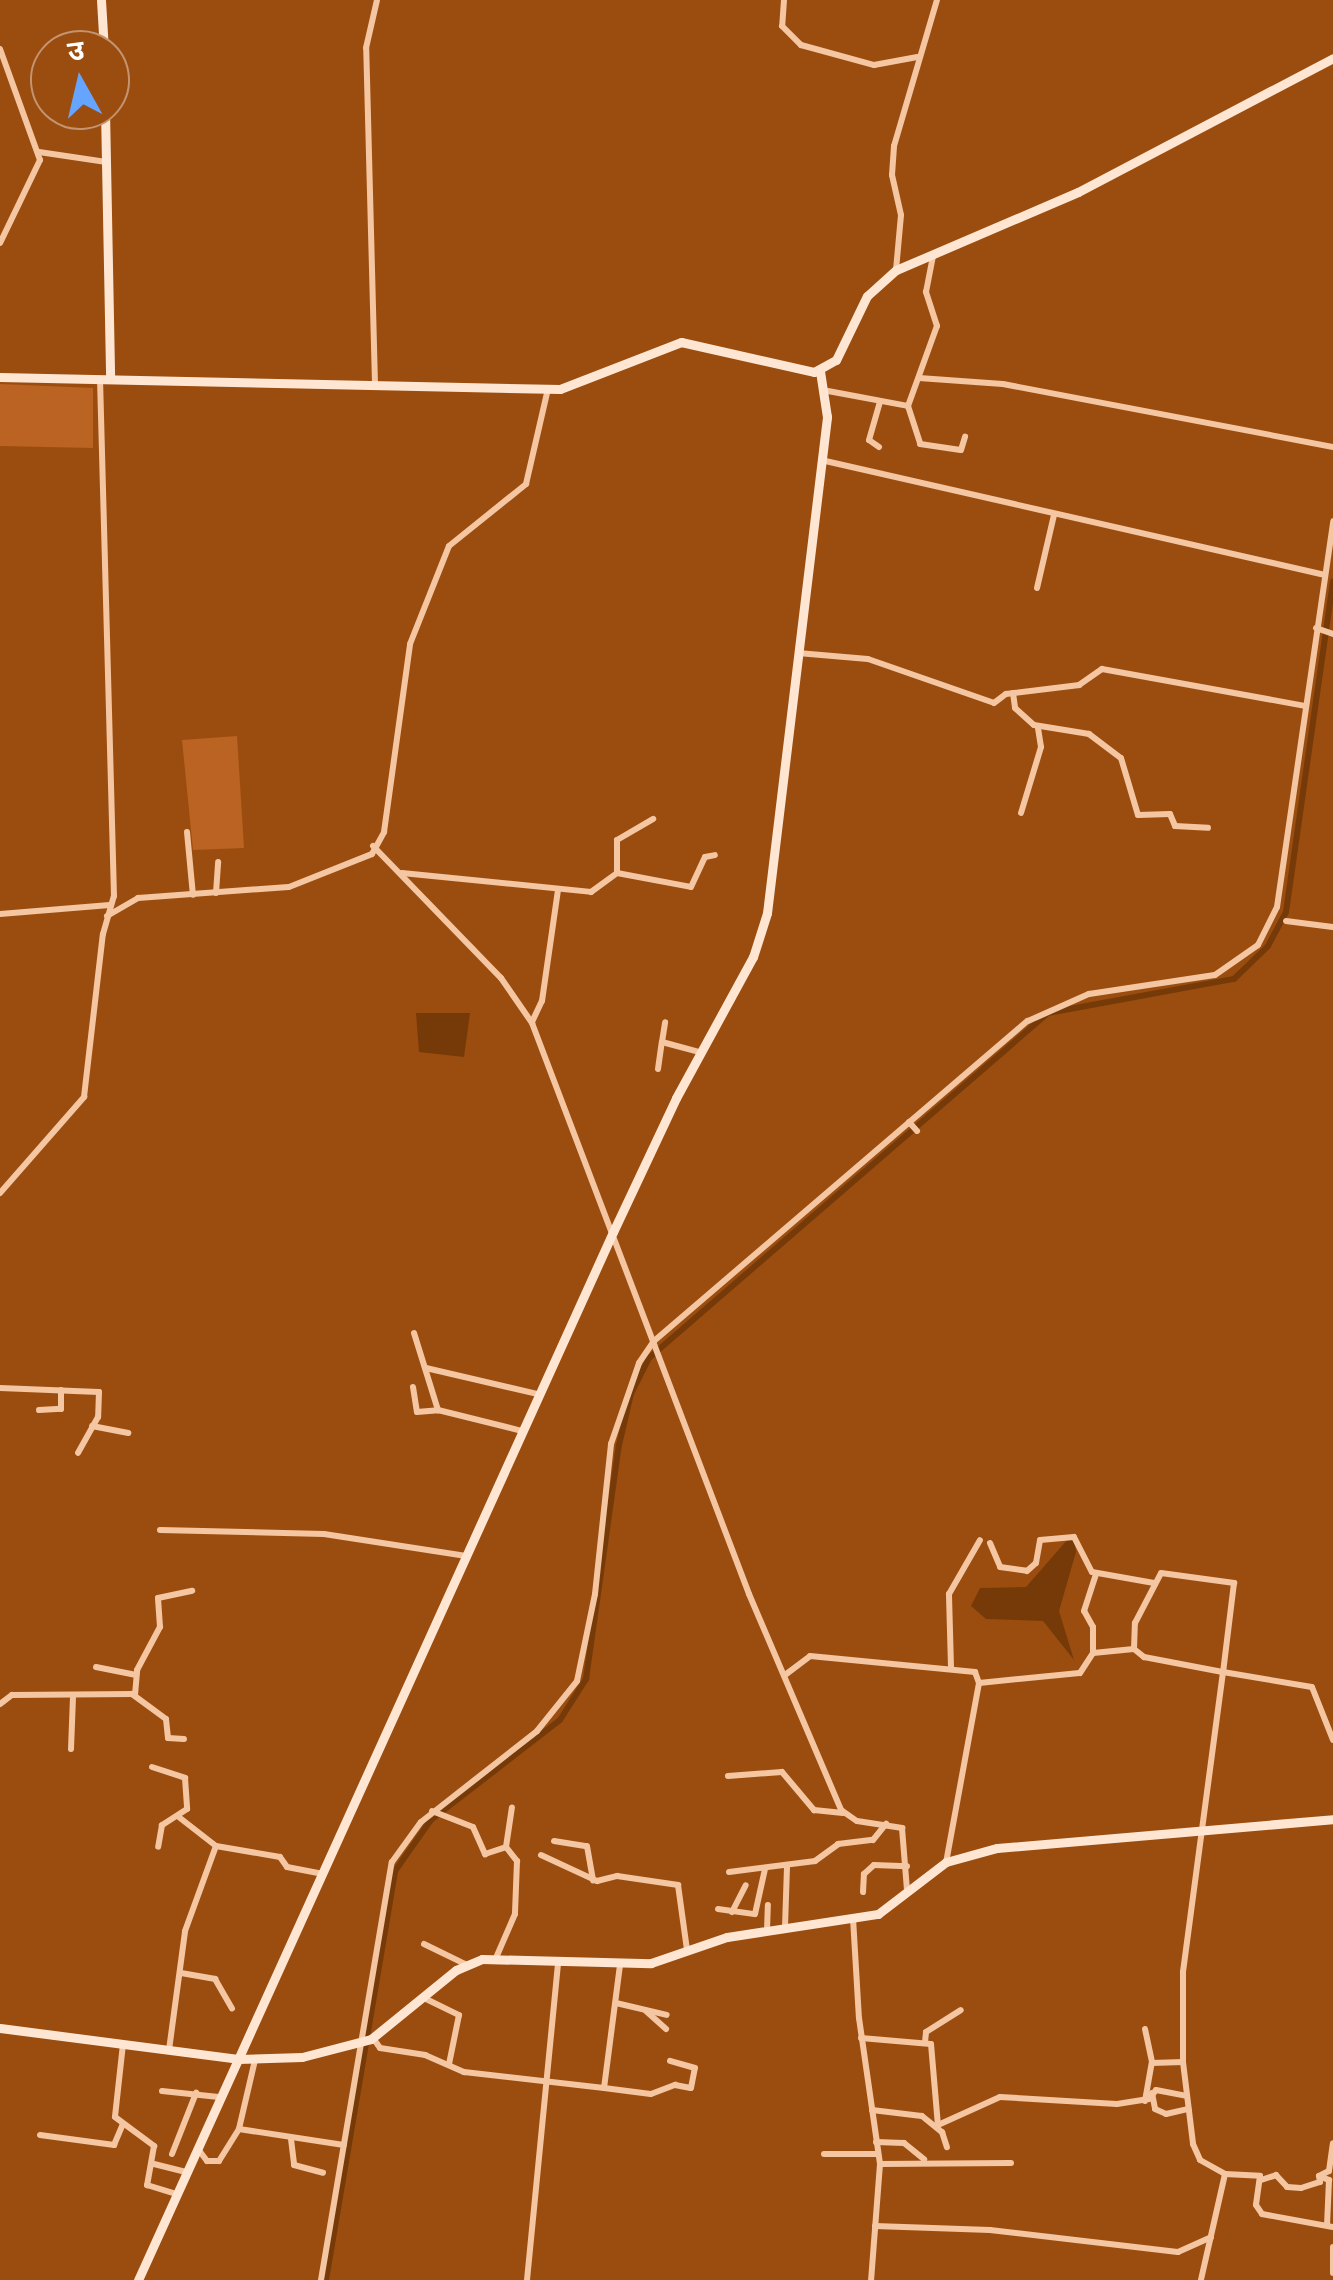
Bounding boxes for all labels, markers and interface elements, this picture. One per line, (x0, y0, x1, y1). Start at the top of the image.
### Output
north arrow (30, 30, 130, 130)
text: उ (66, 34, 86, 69)

